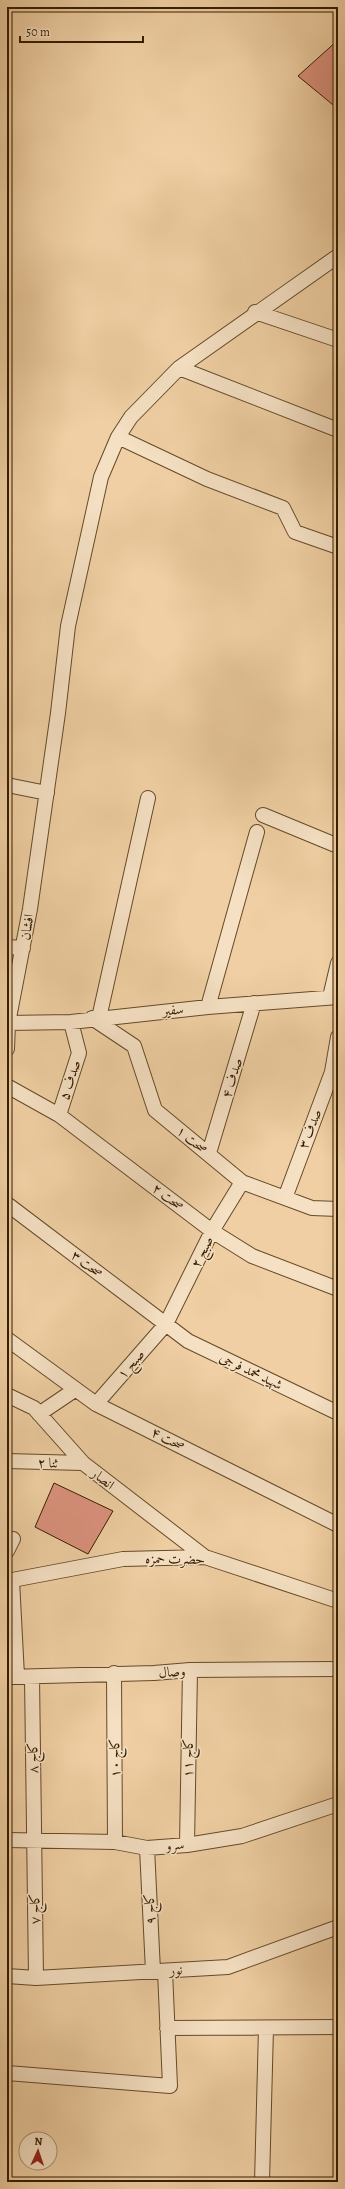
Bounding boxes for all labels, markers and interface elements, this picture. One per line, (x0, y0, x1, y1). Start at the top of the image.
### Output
scale bar (20, 18, 143, 44)
text: 50 m (26, 24, 50, 40)
street label: افشان (16, 913, 38, 941)
street label: سفیر (160, 999, 184, 1021)
street label: صدف ۴ (217, 1056, 247, 1100)
street label: صدف ۵ (55, 1058, 85, 1102)
street label: صدف ۳ (294, 1106, 326, 1152)
street label: صحت ۱ (172, 1121, 212, 1159)
street label: صحت ۲ (148, 1179, 188, 1215)
street label: صبح ۲ (186, 1233, 220, 1272)
street label: صحت ۳ (67, 1246, 107, 1282)
street label: صبح ۱ (113, 1345, 151, 1385)
street label: شهید محمد فرجی (216, 1348, 286, 1394)
street label: صحت ۴ (148, 1422, 188, 1456)
street label: ثنا ۲ (37, 1453, 59, 1473)
street label: انصار (86, 1463, 119, 1494)
street label: حضرت حمزه (145, 1549, 205, 1569)
street label: وصال (158, 1662, 186, 1682)
street label: کاج ۱۰ (105, 1738, 128, 1778)
street label: کاج ۱۱ (178, 1738, 201, 1778)
street label: کاج ۸ (23, 1742, 46, 1774)
street label: سرو (163, 1835, 185, 1855)
street label: کاج ۷ (25, 1893, 48, 1925)
street label: کاج ۹ (140, 1893, 163, 1925)
street label: نور (167, 1960, 183, 1980)
north arrow (18, 2131, 58, 2171)
text: N (34, 2134, 43, 2149)

